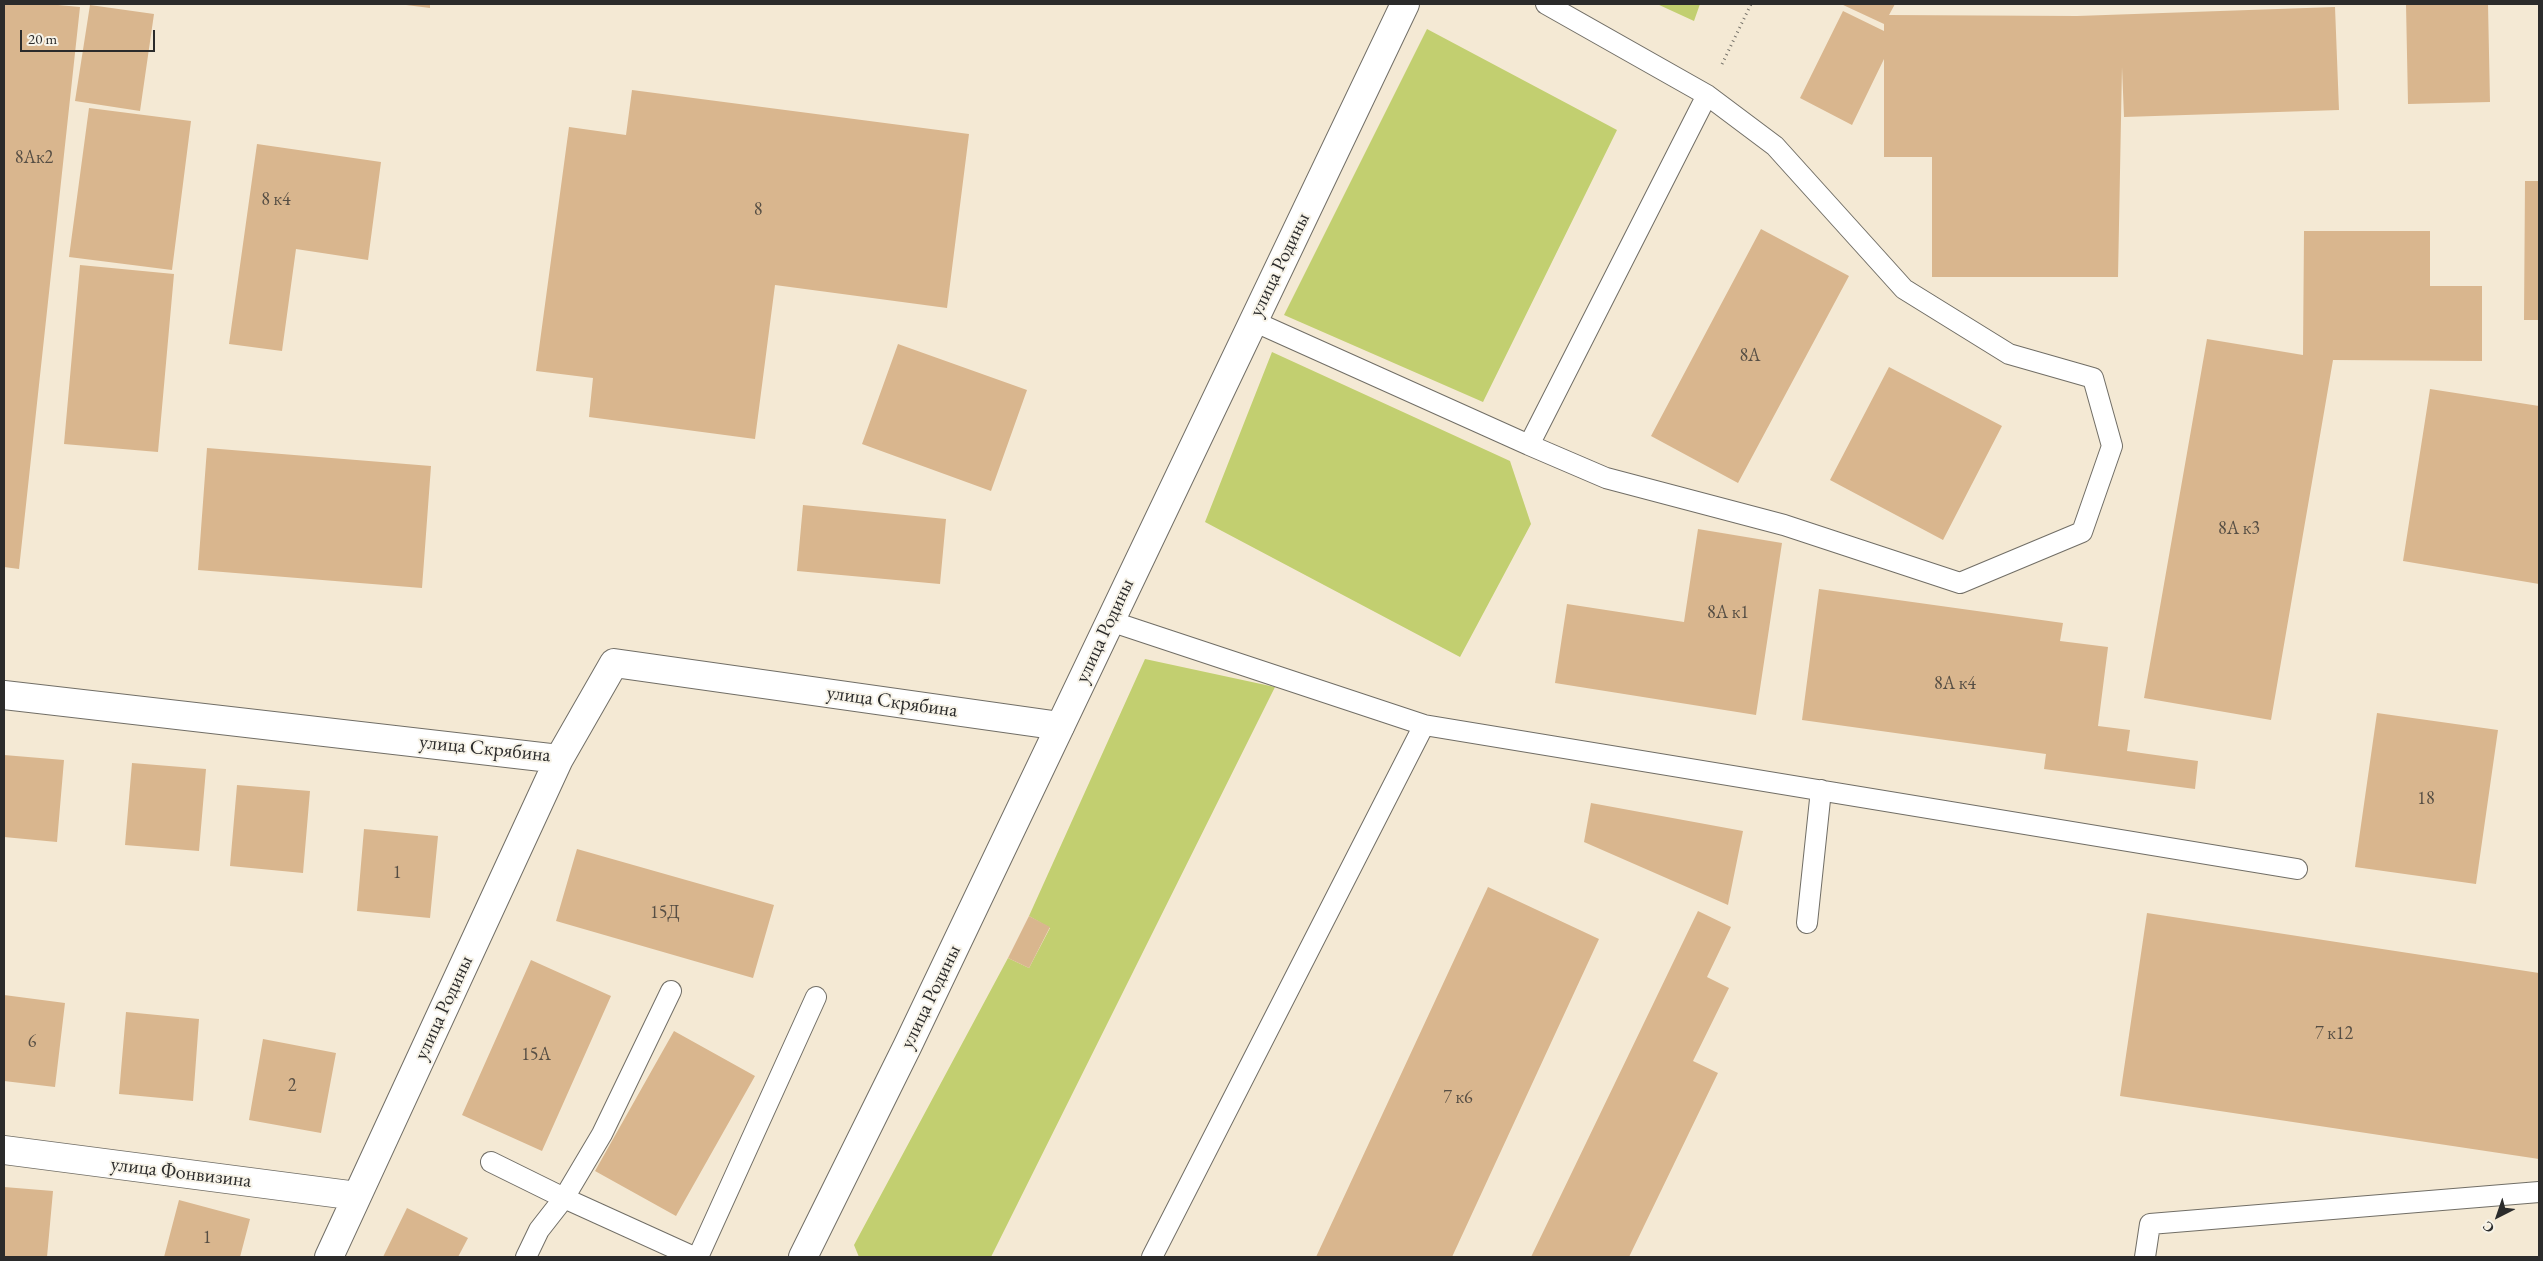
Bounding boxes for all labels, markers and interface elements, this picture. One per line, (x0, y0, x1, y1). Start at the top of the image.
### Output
scale bar (22, 20, 158, 52)
text: 20 m (28, 29, 57, 48)
house number: 8Ак2 (15, 147, 53, 169)
house number: 8 к4 (261, 189, 291, 211)
house number: 8 (754, 199, 762, 221)
street label: улица Родины (1245, 209, 1315, 321)
house number: 8А (1739, 345, 1761, 367)
house number: 8А к3 (2218, 518, 2260, 540)
street label: улица Родины (1070, 575, 1140, 687)
house number: 8А к1 (1707, 602, 1749, 624)
house number: 8А к4 (1934, 673, 1976, 695)
street label: улица Скрябина (825, 681, 959, 723)
street label: улица Скрябина (418, 730, 552, 768)
house number: 18 (2417, 788, 2435, 810)
house number: 1 (393, 862, 401, 884)
house number: 15Д (650, 902, 680, 924)
street label: улица Родины (896, 941, 966, 1053)
street label: улица Родины (409, 952, 479, 1064)
house number: 7 к12 (2315, 1023, 2353, 1045)
house number: 6 (28, 1031, 36, 1053)
house number: 15А (521, 1044, 551, 1066)
house number: 2 (288, 1075, 296, 1097)
house number: 7 к6 (1443, 1087, 1473, 1109)
street label: улица Фонвизина (109, 1152, 253, 1194)
north arrow (2473, 1191, 2523, 1241)
text: С (2479, 1217, 2498, 1237)
house number: 1 (203, 1227, 211, 1249)

